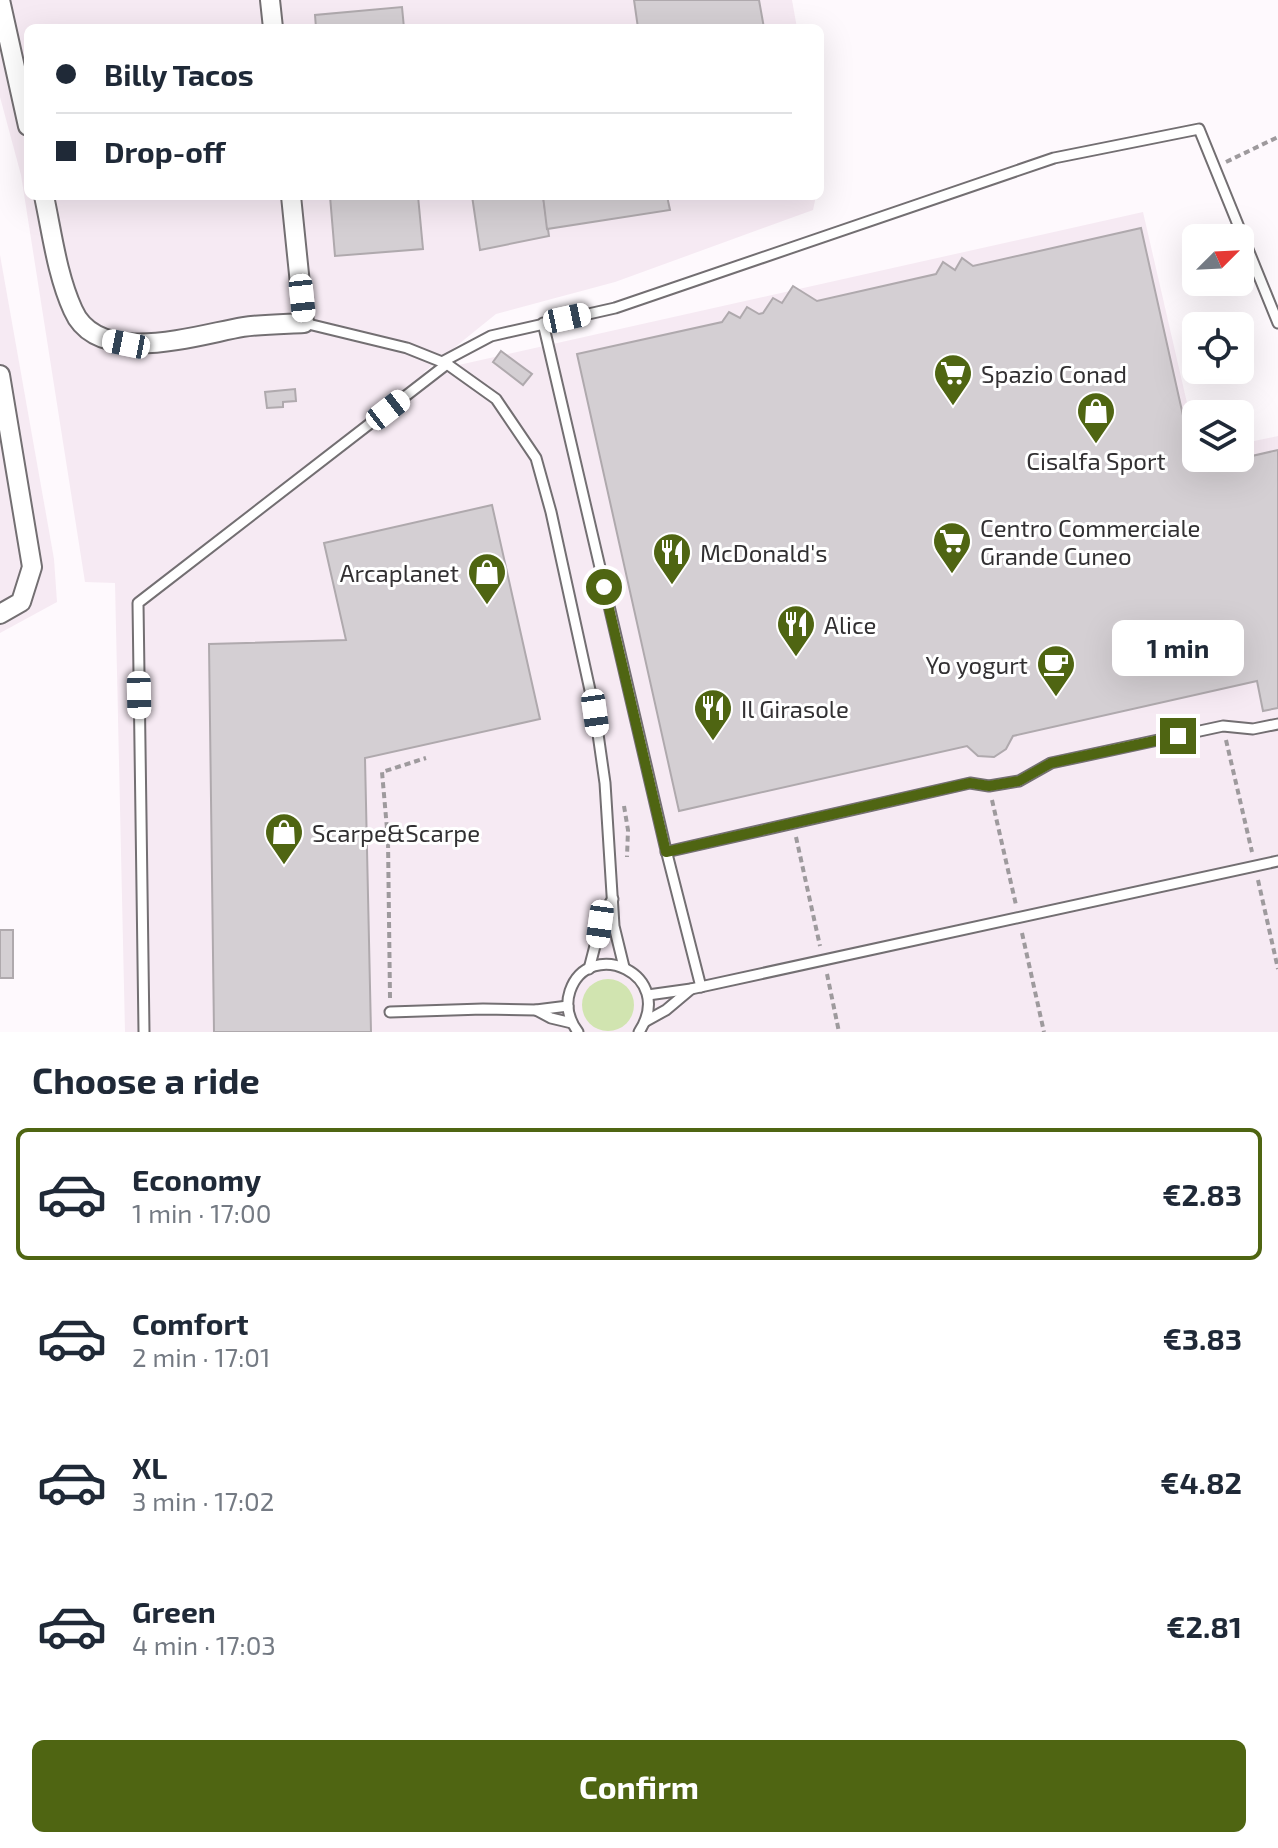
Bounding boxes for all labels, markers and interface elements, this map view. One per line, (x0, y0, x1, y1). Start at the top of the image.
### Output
text: Billy Tacos (104, 56, 254, 92)
text: Drop-off (104, 133, 226, 169)
north arrow (1182, 224, 1254, 296)
map controls (1182, 224, 1254, 472)
car (288, 273, 316, 323)
car (541, 301, 593, 335)
button: locate (1182, 312, 1254, 384)
car (100, 328, 152, 360)
supermarket icon: Spazio Conad (932, 352, 974, 407)
place label: Spazio Conad (981, 359, 1127, 388)
car (362, 386, 414, 434)
shop icon: Cisalfa Sport (1075, 390, 1117, 445)
button: layers (1182, 400, 1254, 472)
place label: Cisalfa Sport (1026, 446, 1166, 475)
place label: Centro Commerciale Grande Cuneo (980, 513, 1200, 570)
supermarket icon: Centro Commerciale Grande Cuneo (931, 520, 973, 575)
restaurant icon: McDonald's (651, 531, 693, 586)
place label: McDonald's (700, 538, 828, 567)
shop icon: Arcaplanet (466, 551, 508, 606)
place label: Arcaplanet (340, 558, 459, 587)
route start (586, 569, 622, 605)
restaurant icon: Alice (775, 603, 817, 658)
place label: Alice (824, 610, 876, 639)
callout: 1 min (1112, 620, 1244, 676)
text: 1 min (1147, 632, 1209, 663)
cafe icon: Yo yogurt (1035, 643, 1077, 698)
place label: Yo yogurt (925, 650, 1028, 679)
car (127, 671, 151, 719)
restaurant icon: Il Girasole (692, 687, 734, 742)
car (580, 688, 610, 738)
place label: Il Girasole (741, 694, 849, 723)
route end (1160, 718, 1196, 754)
shop icon: Scarpe&Scarpe (263, 811, 305, 866)
place label: Scarpe&Scarpe (312, 818, 480, 847)
car (585, 899, 615, 949)
text: Choose a ride (32, 1058, 260, 1101)
icon: car (36, 1158, 108, 1230)
text: Economy (132, 1161, 261, 1197)
text: €2.83 (1162, 1176, 1242, 1212)
text: 1 min · 17:00 (132, 1197, 271, 1228)
icon: car (36, 1302, 108, 1374)
text: Comfort (132, 1305, 249, 1341)
text: €3.83 (1163, 1320, 1242, 1356)
text: 2 min · 17:01 (132, 1341, 270, 1372)
icon: car (36, 1446, 108, 1518)
text: XL (132, 1449, 167, 1485)
text: €4.82 (1160, 1464, 1242, 1500)
text: 3 min · 17:02 (132, 1485, 274, 1516)
icon: car (36, 1590, 108, 1662)
text: Green (132, 1593, 216, 1629)
text: €2.81 (1166, 1608, 1242, 1644)
text: 4 min · 17:03 (132, 1629, 276, 1660)
button: Confirm (32, 1740, 1246, 1832)

